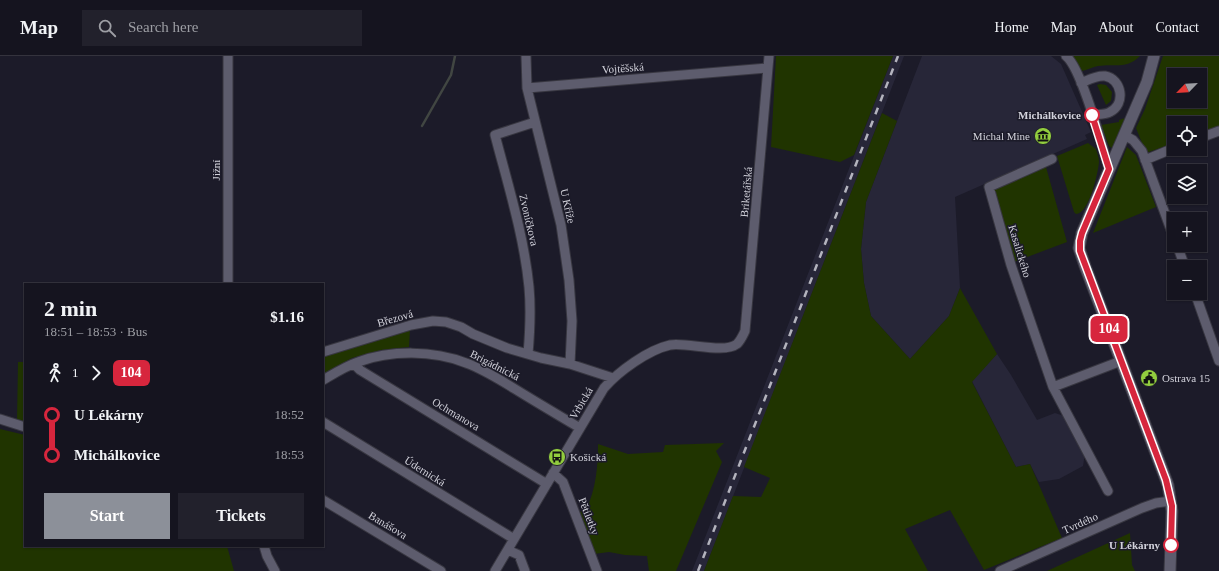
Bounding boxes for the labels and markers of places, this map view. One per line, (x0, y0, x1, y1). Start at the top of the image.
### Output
marker: Michálkovice (1084, 107, 1100, 123)
place label: Michálkovice (1018, 109, 1081, 121)
museum icon: Michal Mine (1033, 126, 1053, 146)
place label: Michal Mine (973, 130, 1030, 142)
public building icon: Ostrava 15 (1139, 368, 1159, 388)
place label: Ostrava 15 (1162, 372, 1210, 384)
bus stop icon: Košická (547, 447, 567, 467)
place label: Košická (570, 451, 606, 463)
marker: U Lékárny (1163, 537, 1179, 553)
place label: U Lékárny (1109, 539, 1160, 551)

